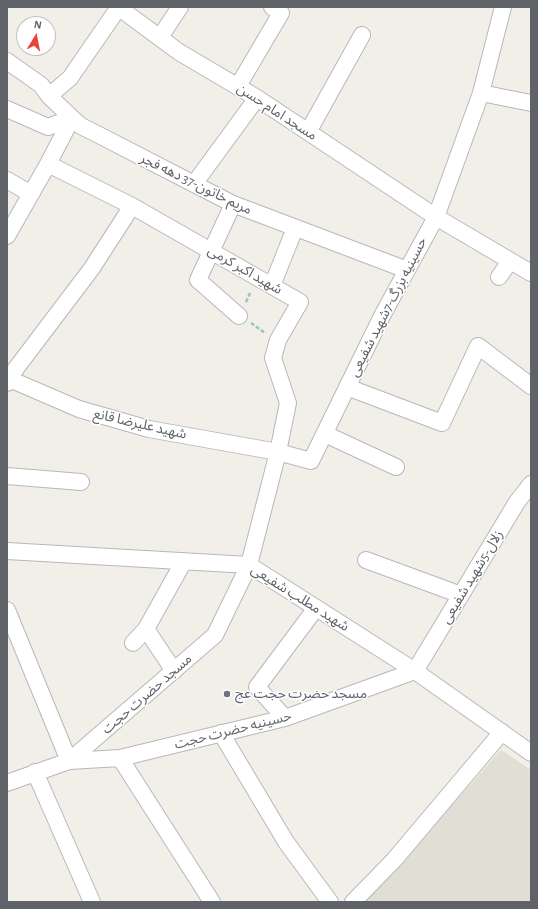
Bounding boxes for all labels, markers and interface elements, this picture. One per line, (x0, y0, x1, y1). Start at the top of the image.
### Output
north arrow (16, 16, 56, 56)
text: N (33, 19, 43, 31)
street label: مسجد امام حسن (234, 80, 320, 144)
street label: مریم خاتون-37 دهه فجر (137, 150, 255, 218)
street label: حسینیه بزرگ-7شهید شفیعی (345, 234, 431, 380)
street label: شهید اکبر کرمی (205, 242, 285, 298)
street label: شهید علیرضا قانع (92, 405, 188, 443)
street label: زلال-5شهید شفیعی (437, 527, 507, 627)
street label: شهید مطلب شفیعی (248, 561, 352, 635)
street label: مسجد حضرت حجت (99, 650, 195, 738)
place label: مسجد حضرت حجت عج (235, 686, 367, 702)
marker: مسجد حضرت حجت عج (222, 689, 232, 699)
street label: حسینیه حضرت حجت (173, 707, 293, 753)

